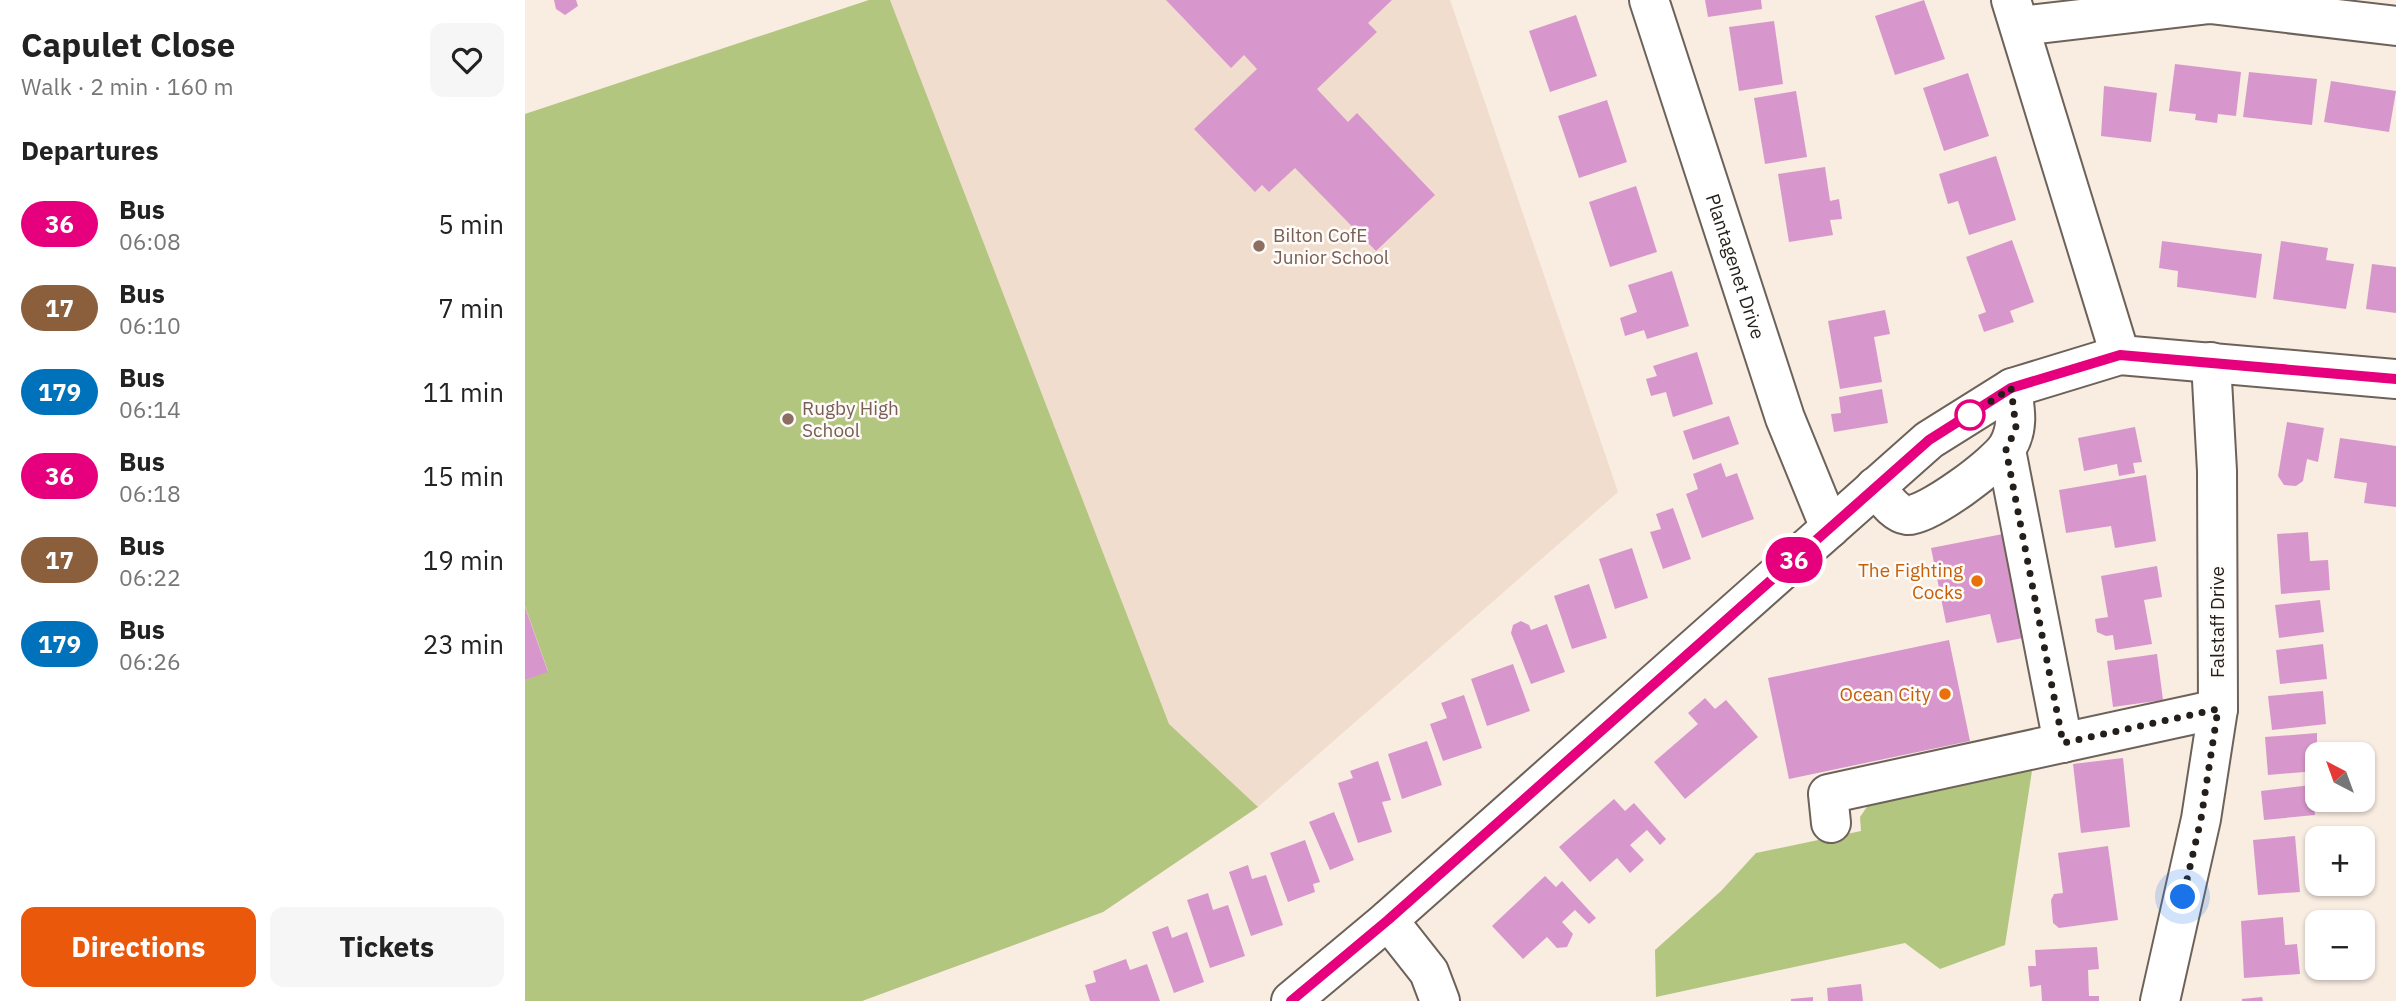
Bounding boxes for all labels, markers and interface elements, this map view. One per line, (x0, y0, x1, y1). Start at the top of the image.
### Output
text: Capulet Close (21, 23, 235, 66)
button: heart (430, 23, 504, 97)
text: Walk · 2 min · 160 m (21, 71, 234, 101)
text: Departures (21, 133, 159, 167)
street label: Plantagenet Drive (1701, 191, 1770, 342)
text: Bus (119, 192, 165, 226)
text: 5 min (438, 207, 504, 241)
text: 36 (45, 208, 74, 240)
place label: Bilton CofE Junior School (1273, 223, 1389, 269)
text: 06:08 (119, 226, 181, 256)
marker: Bilton CofE Junior School (1251, 238, 1267, 254)
text: Bus (119, 276, 165, 310)
text: 7 min (438, 291, 504, 325)
text: 17 (45, 292, 74, 324)
text: 06:10 (119, 310, 181, 340)
text: Bus (119, 360, 165, 394)
text: 11 min (423, 375, 504, 409)
text: 179 (38, 376, 81, 408)
text: 06:14 (119, 394, 181, 424)
place label: Rugby High School (802, 396, 899, 442)
unlabelled marker (1955, 400, 1985, 430)
marker: Rugby High School (780, 411, 796, 427)
text: Bus (119, 444, 165, 478)
text: 15 min (423, 459, 504, 493)
text: 36 (45, 460, 74, 492)
text: 06:18 (119, 478, 181, 508)
text: Bus (119, 528, 165, 562)
line badge: 36 (1763, 537, 1825, 583)
text: 19 min (423, 543, 504, 577)
text: 17 (45, 544, 74, 576)
text: 36 (1780, 544, 1808, 576)
place label: The Fighting Cocks (1858, 558, 1963, 604)
text: 06:22 (119, 562, 181, 592)
street label: Falstaff Drive (2205, 566, 2229, 678)
marker: The Fighting Cocks (1969, 573, 1985, 589)
text: Bus (119, 612, 165, 646)
text: 23 min (423, 627, 504, 661)
text: 179 (38, 628, 81, 660)
text: 06:26 (119, 646, 181, 676)
place label: Ocean City (1840, 682, 1932, 706)
marker: Ocean City (1937, 686, 1953, 702)
north arrow (2305, 742, 2375, 812)
map controls (2305, 742, 2375, 980)
button: + (2305, 826, 2375, 896)
your location (2165, 879, 2200, 914)
button: Directions (21, 907, 256, 987)
button: Tickets (270, 907, 504, 987)
button: − (2305, 910, 2375, 980)

